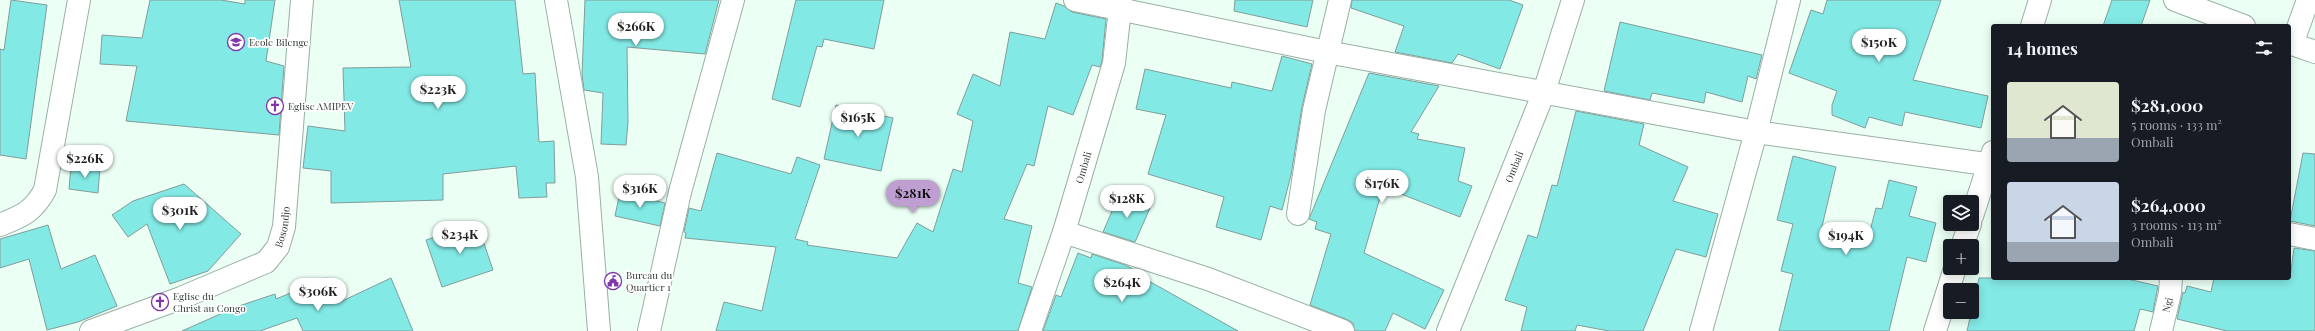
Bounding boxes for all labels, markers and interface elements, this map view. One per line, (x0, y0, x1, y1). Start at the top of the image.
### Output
pin: $266K (608, 13, 664, 47)
text: $266K (617, 17, 655, 34)
pin: $150K (1851, 29, 1907, 63)
school or university icon: Ecole Bilenge (226, 32, 246, 52)
text: $150K (1861, 33, 1897, 50)
place label: Ecole Bilenge (249, 35, 309, 49)
text: 14 homes (2007, 37, 2078, 59)
icon: filters (2253, 37, 2275, 59)
pin: $223K (410, 76, 466, 110)
text: $223K (420, 80, 456, 97)
text: $281,000 (2131, 94, 2203, 116)
church icon: Eglise AMIPEV (265, 96, 285, 116)
icon: home (2039, 98, 2087, 146)
place label: Eglise AMIPEV (288, 99, 354, 113)
pin: $165K (830, 104, 886, 138)
text: $165K (841, 108, 875, 125)
text: 5 rooms · 133 m² (2131, 116, 2222, 133)
text: Ombali (2131, 133, 2174, 150)
pin: $226K (57, 145, 113, 179)
text: $226K (66, 149, 104, 166)
street label: Ombali (1501, 149, 1527, 185)
street label: Ombali (1072, 150, 1094, 185)
pin: $176K (1354, 170, 1410, 204)
text: $176K (1365, 174, 1399, 191)
pin: $316K (612, 175, 668, 209)
text: $316K (622, 179, 658, 196)
pin: $281K (885, 180, 941, 214)
text: $281K (895, 184, 931, 201)
pin: $128K (1099, 185, 1155, 219)
text: $128K (1109, 189, 1145, 206)
text: $264,000 (2131, 194, 2206, 216)
map controls (1943, 195, 1979, 319)
button: layers (1943, 195, 1979, 231)
pin: $301K (152, 197, 208, 231)
icon: home (2039, 198, 2087, 246)
text: $301K (162, 201, 198, 218)
street label: Bosondjo (271, 205, 293, 249)
text: 3 rooms · 113 m² (2131, 216, 2222, 233)
pin: $234K (432, 221, 488, 255)
pin: $194K (1818, 222, 1874, 256)
text: $234K (442, 225, 478, 242)
text: $194K (1828, 226, 1864, 243)
text: Ombali (2131, 233, 2174, 250)
button: + (1943, 239, 1979, 275)
place label: Bureau du Quartier 1 (626, 268, 672, 294)
pin: $264K (1094, 269, 1150, 303)
public building icon: Bureau du Quartier 1 (603, 271, 623, 291)
text: $264K (1103, 273, 1141, 290)
pin: $306K (290, 278, 346, 312)
text: $306K (299, 282, 337, 299)
button: − (1943, 283, 1979, 319)
place label: Eglise du Christ au Congo (173, 289, 246, 315)
church icon: Eglise du Christ au Congo (150, 292, 170, 312)
street label: Ngi (2159, 296, 2176, 314)

